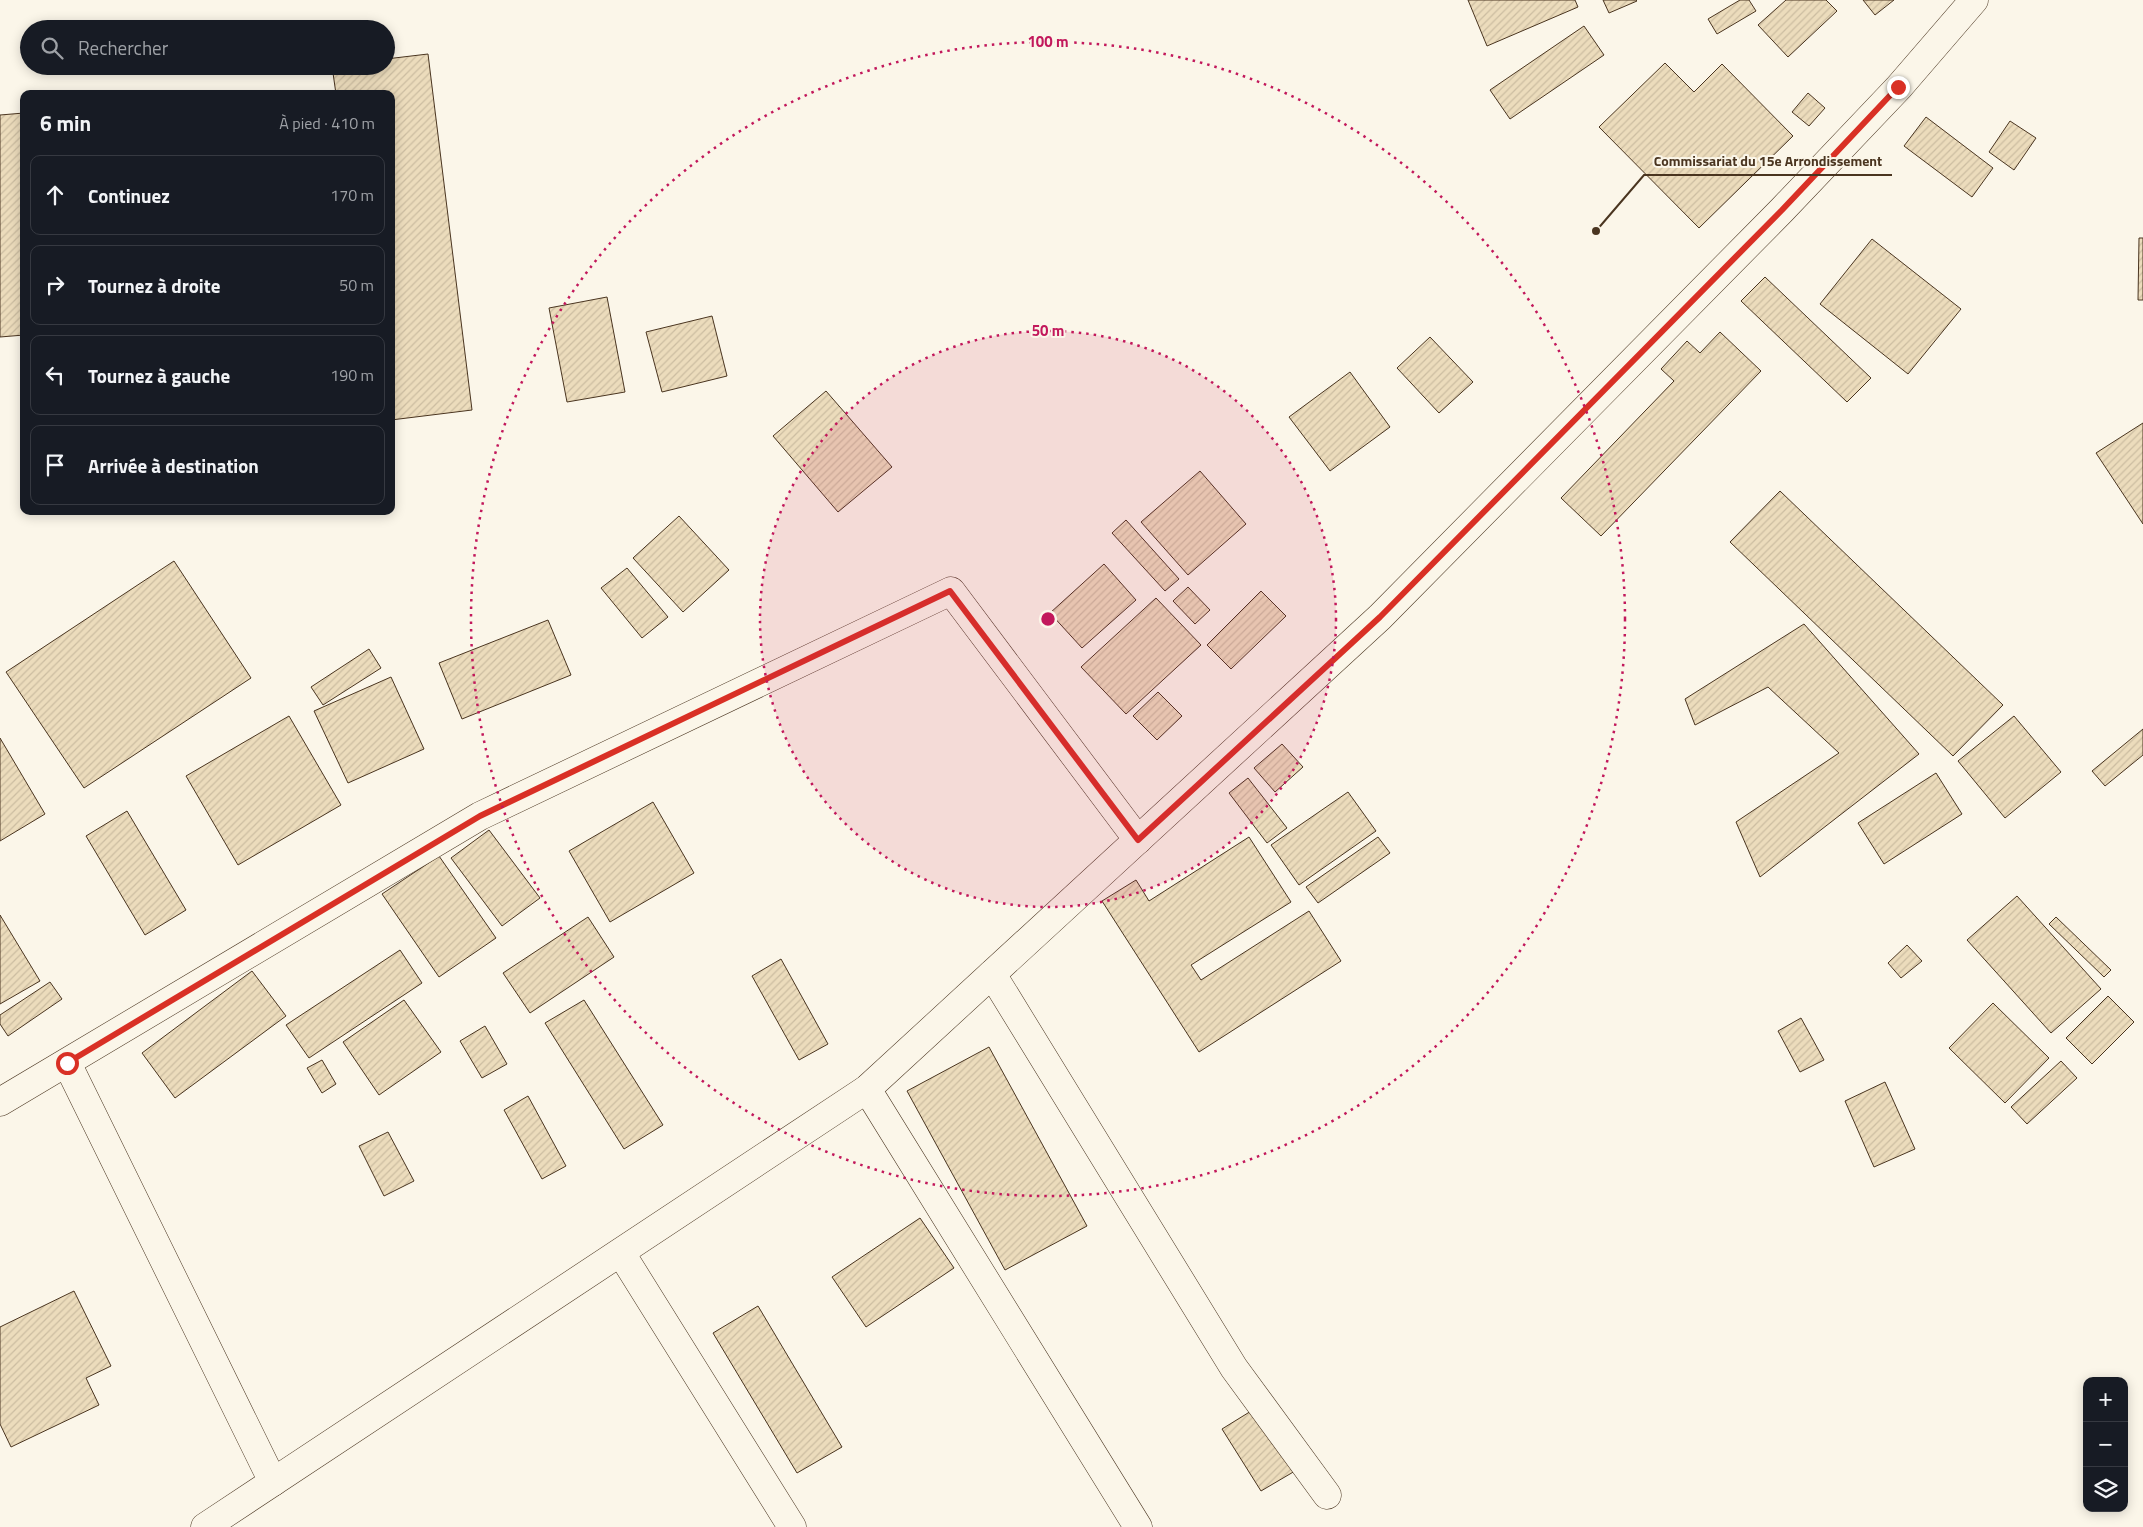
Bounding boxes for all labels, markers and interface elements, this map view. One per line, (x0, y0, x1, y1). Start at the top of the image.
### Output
search box (20, 20, 395, 75)
text: 100 m (1027, 30, 1069, 53)
text: Rechercher (78, 33, 168, 62)
icon: search (38, 34, 66, 62)
route end (1887, 76, 1910, 99)
text: 6 min (40, 107, 91, 139)
text: À pied · 410 m (279, 111, 375, 135)
callout: Commissariat du 15e Arrondissement (1644, 146, 1892, 175)
text: Commissariat du 15e Arrondissement (1654, 150, 1882, 171)
icon: ahead (41, 181, 69, 209)
text: Continuez (88, 181, 170, 210)
text: 170 m (330, 183, 374, 207)
icon: right (41, 271, 69, 299)
text: Tournez à droite (88, 271, 220, 300)
text: 50 m (339, 273, 374, 297)
text: 50 m (1032, 319, 1064, 342)
icon: left (41, 361, 69, 389)
text: Tournez à gauche (88, 361, 230, 390)
text: 190 m (330, 363, 374, 387)
icon: arrive (41, 451, 69, 479)
text: Arrivée à destination (88, 451, 259, 480)
centre of rings (1039, 610, 1057, 628)
route start (56, 1052, 79, 1075)
map controls (2083, 1377, 2128, 1512)
button: + (2083, 1377, 2128, 1422)
button: − (2083, 1422, 2128, 1467)
button: layers (2083, 1467, 2128, 1512)

